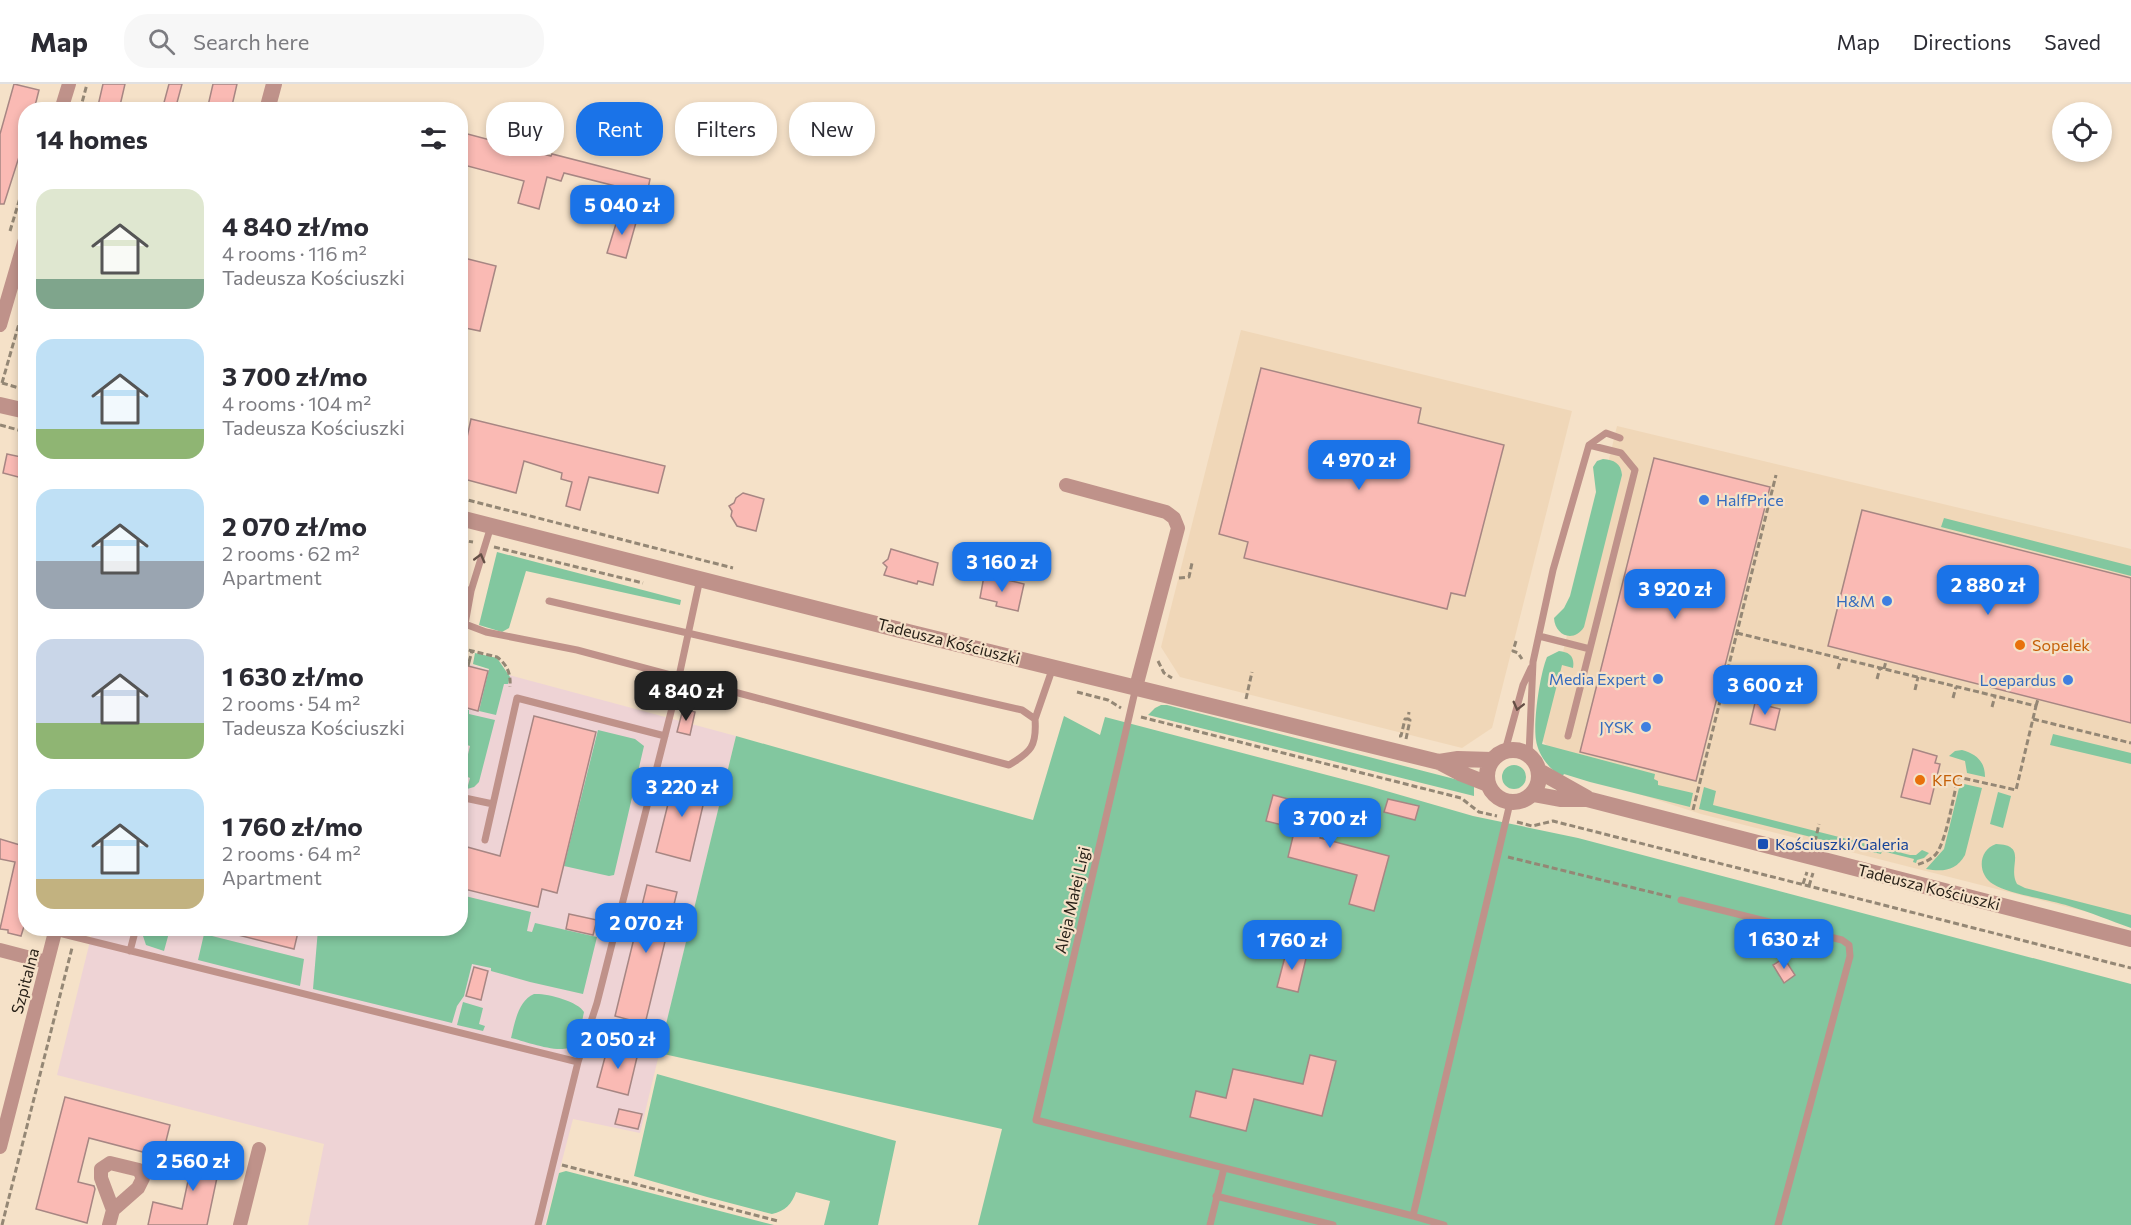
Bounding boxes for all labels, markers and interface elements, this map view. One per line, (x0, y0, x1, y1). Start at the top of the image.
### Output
search box (124, 14, 544, 68)
text: Map (30, 24, 88, 58)
icon: search (145, 25, 178, 58)
text: Search here (193, 28, 309, 55)
text: Map (1837, 29, 1880, 54)
text: Directions (1913, 29, 2011, 54)
text: Saved (2044, 29, 2101, 54)
chip: Buy (486, 102, 564, 156)
chip: Rent (576, 102, 663, 156)
chip: Filters (675, 102, 777, 156)
chip: New (789, 102, 875, 156)
map controls (2052, 102, 2112, 162)
button: locate (2052, 102, 2112, 162)
icon: filters (417, 122, 450, 155)
text: 14 homes (36, 123, 148, 154)
pin: 5 040 zł (560, 185, 684, 236)
text: 5 040 zł (584, 192, 660, 216)
text: 4 840 zł/mo (222, 210, 369, 241)
icon: home (84, 213, 156, 285)
text: 4 rooms · 116 m² (222, 241, 367, 265)
text: Tadeusza Kościuszki (222, 265, 405, 289)
text: 3 700 zł/mo (222, 360, 368, 391)
icon: home (84, 363, 156, 435)
text: 4 rooms · 104 m² (222, 391, 371, 415)
text: Tadeusza Kościuszki (222, 415, 405, 439)
pin: 4 970 zł (1297, 440, 1421, 491)
text: 4 970 zł (1322, 447, 1396, 471)
place label: HalfPrice (1716, 490, 1784, 509)
marker: HalfPrice (1697, 493, 1711, 507)
text: 2 070 zł/mo (222, 510, 367, 541)
icon: home (84, 513, 156, 585)
text: 2 rooms · 62 m² (222, 541, 360, 565)
pin: 3 160 zł (940, 542, 1064, 593)
text: 3 160 zł (966, 549, 1038, 573)
one-way arrow (473, 553, 485, 564)
text: Apartment (222, 565, 322, 589)
pin: 2 880 zł (1926, 565, 2050, 616)
pin: 3 920 zł (1613, 569, 1737, 620)
text: 2 880 zł (1951, 572, 2025, 596)
text: 3 920 zł (1638, 576, 1712, 600)
place label: H&M (1836, 591, 1875, 610)
marker: H&M (1880, 594, 1894, 608)
street label: Tadeusza Kościuszki (876, 614, 1022, 667)
place label: Sopelek (2032, 635, 2090, 654)
marker: Sopelek (2013, 638, 2027, 652)
text: 1 630 zł/mo (222, 660, 364, 691)
icon: home (84, 663, 156, 735)
pin: 3 600 zł (1703, 665, 1827, 716)
place label: Media Expert (1549, 669, 1646, 688)
place label: Loepardus (1979, 670, 2056, 689)
pin: 4 840 zł (624, 671, 748, 722)
marker: Media Expert (1651, 672, 1665, 686)
text: 3 600 zł (1727, 672, 1803, 696)
marker: Loepardus (2061, 673, 2075, 687)
text: 4 840 zł (648, 678, 724, 702)
text: 2 rooms · 54 m² (222, 691, 360, 715)
one-way arrow (1512, 701, 1525, 711)
text: Tadeusza Kościuszki (222, 715, 405, 739)
place label: JYSK (1599, 717, 1634, 736)
marker: JYSK (1639, 720, 1653, 734)
pin: 3 220 zł (620, 767, 744, 818)
place label: KFC (1932, 770, 1963, 789)
marker: KFC (1913, 773, 1927, 787)
text: 3 220 zł (646, 774, 718, 798)
pin: 3 700 zł (1268, 798, 1392, 849)
text: 3 700 zł (1293, 805, 1367, 829)
text: 1 760 zł/mo (222, 810, 363, 841)
icon: home (84, 813, 156, 885)
place label: Kościuszki/Galeria (1775, 834, 1909, 853)
marker: Kościuszki/Galeria (1756, 837, 1770, 851)
text: 2 rooms · 64 m² (222, 841, 361, 865)
street label: Aleja Małej Ligi (1050, 845, 1093, 955)
street label: Tadeusza Kościuszki (1856, 860, 2002, 913)
text: Apartment (222, 865, 322, 889)
pin: 2 070 zł (584, 903, 708, 954)
text: 2 070 zł (609, 910, 683, 934)
pin: 1 630 zł (1722, 919, 1846, 970)
pin: 1 760 zł (1230, 920, 1354, 971)
text: 1 630 zł (1748, 926, 1820, 950)
text: 1 760 zł (1257, 927, 1327, 951)
street label: Szpitalna (7, 946, 42, 1016)
pin: 2 050 zł (556, 1019, 680, 1070)
text: 2 050 zł (581, 1026, 655, 1050)
pin: 2 560 zł (131, 1141, 255, 1192)
text: 2 560 zł (156, 1148, 230, 1172)

